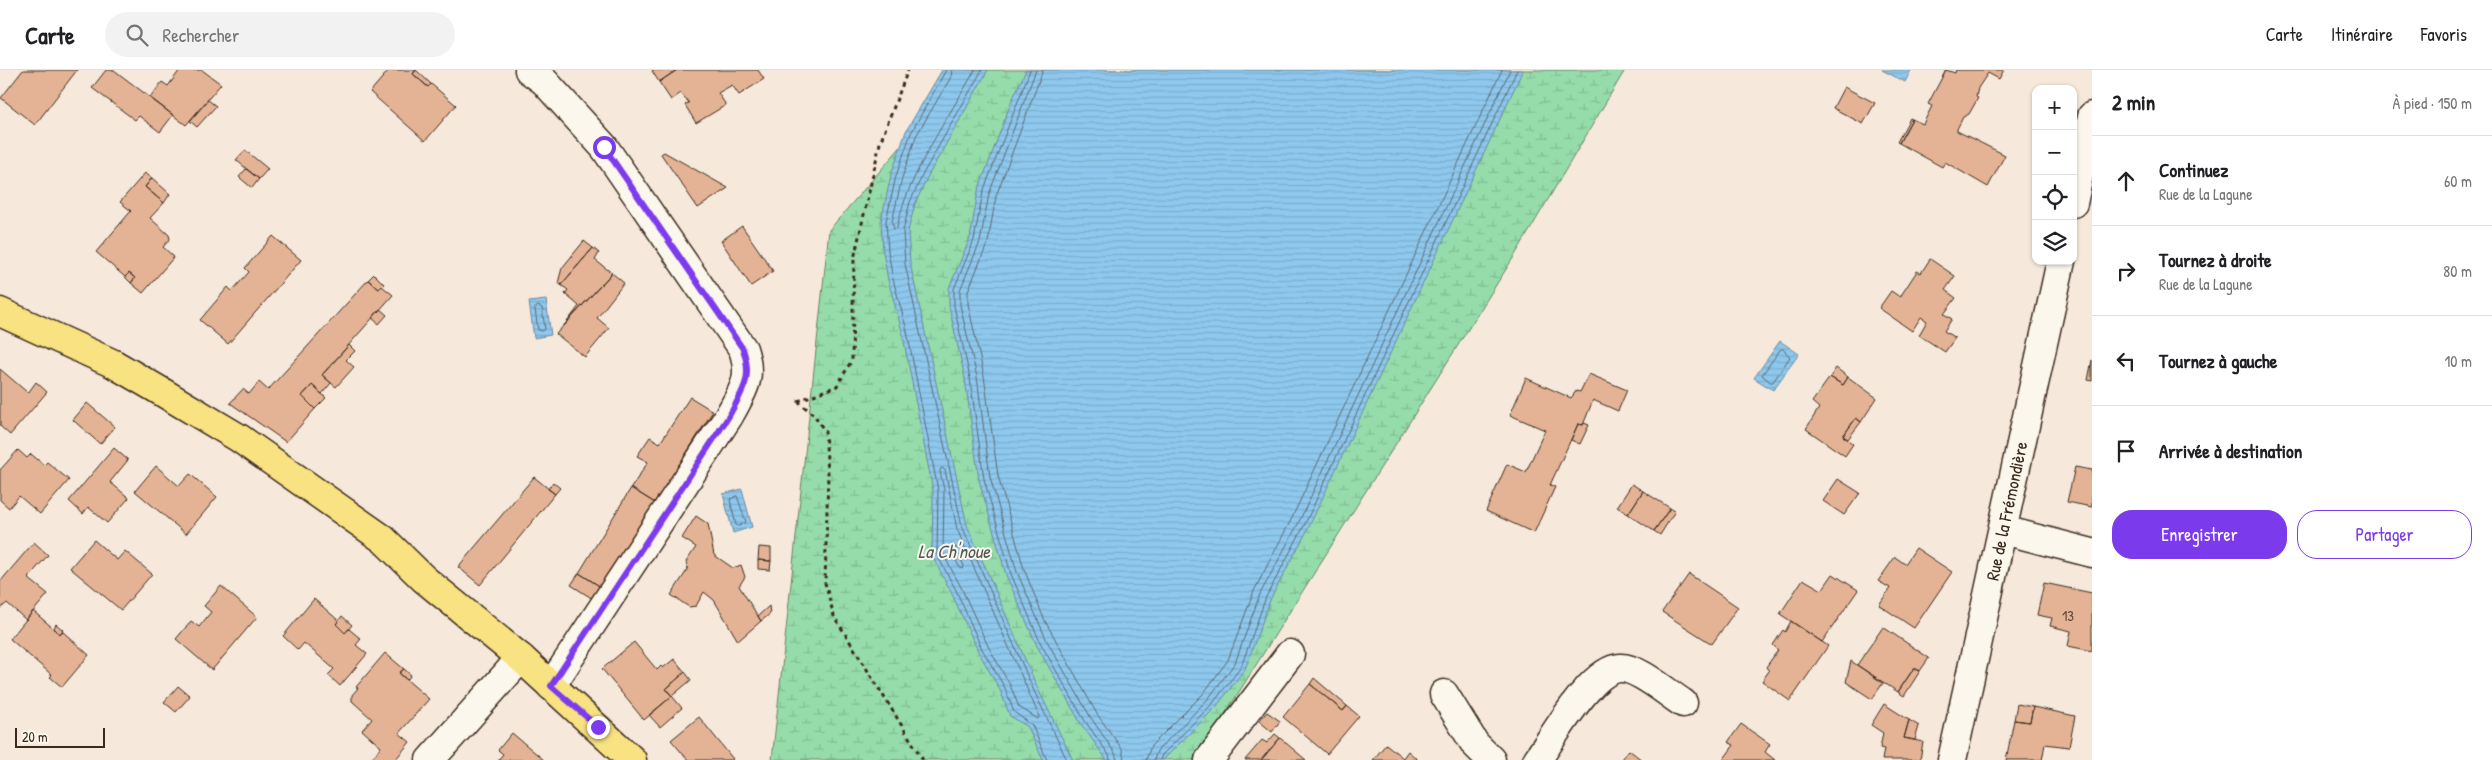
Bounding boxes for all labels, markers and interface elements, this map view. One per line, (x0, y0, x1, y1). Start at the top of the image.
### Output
search box (105, 12, 455, 57)
text: Carte (25, 19, 75, 51)
icon: search (123, 21, 151, 49)
text: Rechercher (163, 22, 239, 48)
text: Carte (2266, 22, 2303, 47)
text: Itinéraire (2331, 22, 2393, 47)
text: Favoris (2421, 22, 2467, 47)
map controls (2032, 85, 2077, 265)
button: + (2032, 85, 2077, 130)
text: 2 min (2112, 88, 2155, 117)
text: À pied · 150 m (2393, 92, 2472, 114)
button: − (2032, 130, 2077, 175)
route start (593, 136, 616, 159)
text: Continuez (2159, 157, 2228, 183)
icon: ahead (2112, 167, 2140, 195)
text: 60 m (2444, 170, 2472, 192)
button: locate (2032, 175, 2077, 220)
text: Rue de la Lagune (2159, 183, 2253, 205)
button: layers (2032, 220, 2077, 265)
text: Tournez à droite (2159, 247, 2272, 273)
icon: right (2112, 257, 2140, 285)
text: 80 m (2443, 260, 2472, 282)
text: Rue de la Lagune (2159, 273, 2253, 295)
icon: left (2112, 347, 2140, 375)
text: Tournez à gauche (2159, 348, 2277, 374)
text: 10 m (2444, 350, 2472, 372)
icon: arrive (2112, 437, 2140, 465)
text: Arrivée à destination (2159, 438, 2302, 464)
street label: Rue de la Frémondière (1980, 439, 2033, 583)
button: Enregistrer (2112, 510, 2287, 559)
button: Partager (2297, 510, 2472, 559)
water label: La Ch'noue (918, 538, 991, 564)
house number: 13 (2062, 605, 2074, 626)
route end (587, 716, 610, 739)
scale bar (15, 725, 105, 748)
text: 20 m (22, 727, 48, 746)

